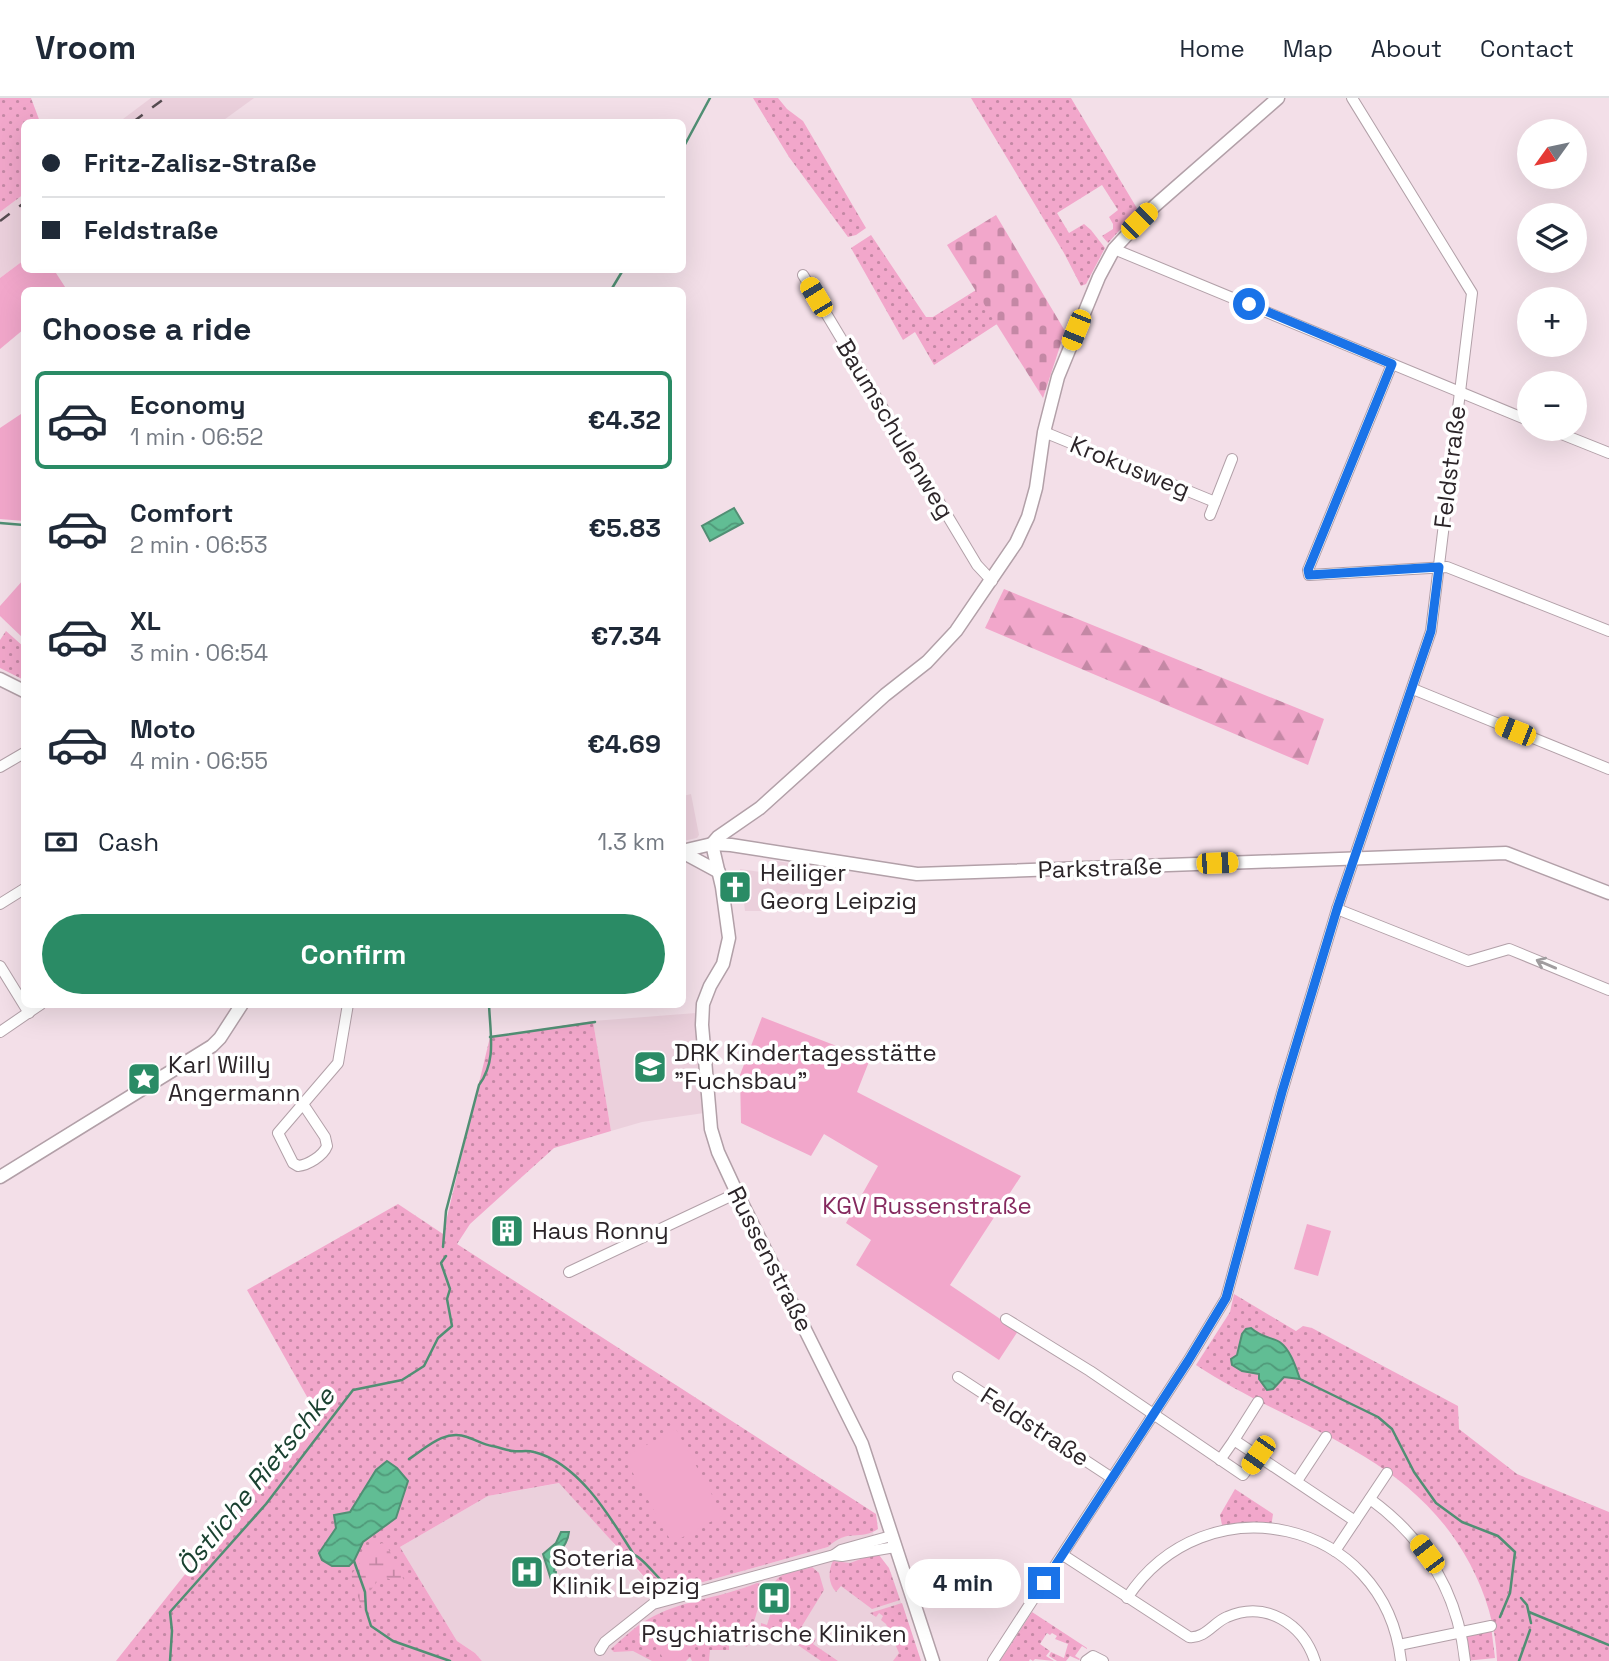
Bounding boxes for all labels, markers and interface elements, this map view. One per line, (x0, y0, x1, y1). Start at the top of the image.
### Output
text: Vroom (35, 27, 136, 69)
text: Home (1179, 33, 1245, 64)
text: Map (1283, 33, 1333, 64)
text: About (1371, 33, 1442, 64)
text: Contact (1480, 33, 1574, 64)
north arrow (1517, 119, 1587, 189)
map controls (1517, 119, 1587, 441)
text: Fritz-Zalisz-Straße (84, 146, 317, 180)
car (1117, 199, 1162, 243)
button: layers (1517, 203, 1587, 273)
text: Feldstraße (84, 213, 218, 247)
car (797, 274, 836, 320)
button: + (1517, 287, 1587, 357)
route start (1233, 288, 1265, 320)
car (1059, 307, 1094, 353)
text: Choose a ride (42, 309, 252, 349)
street label: Baumschulenweg (830, 333, 961, 524)
button: − (1517, 371, 1587, 441)
text: Economy (130, 388, 246, 422)
icon: car (46, 389, 109, 452)
text: €4.32 (588, 403, 661, 437)
street label: Feldstraße (1427, 404, 1472, 530)
text: 1 min · 06:52 (130, 422, 263, 452)
street label: Krokusweg (1066, 428, 1195, 505)
text: Comfort (130, 496, 233, 530)
icon: car (46, 497, 109, 560)
text: €5.83 (589, 511, 661, 545)
text: 2 min · 06:53 (130, 530, 268, 560)
text: XL (130, 604, 161, 638)
icon: car (46, 605, 109, 668)
text: €7.34 (591, 619, 661, 653)
text: 3 min · 06:54 (130, 638, 268, 668)
text: Moto (130, 712, 196, 746)
icon: car (46, 713, 109, 776)
car (1492, 713, 1539, 749)
text: €4.69 (587, 727, 661, 761)
text: 4 min · 06:55 (130, 746, 268, 776)
icon: cash (42, 823, 80, 861)
text: Cash (98, 825, 159, 859)
text: 1.3 km (598, 827, 665, 857)
street label: Parkstraße (1037, 850, 1163, 885)
car (1196, 852, 1239, 874)
place label: Heiliger Georg Leipzig (760, 857, 917, 916)
church icon: Heiliger Georg Leipzig (716, 868, 754, 906)
button: Confirm (42, 914, 665, 994)
one-way arrow (1536, 957, 1557, 970)
place label: DRK Kindertagesstätte "Fuchsbau" (674, 1037, 937, 1096)
school or university icon: DRK Kindertagesstätte "Fuchsbau" (631, 1048, 669, 1086)
place label: Karl Willy Angermann (168, 1049, 300, 1108)
place icon: Karl Willy Angermann (125, 1060, 163, 1098)
street label: Russenstraße (721, 1181, 820, 1337)
park label: KGV Russenstraße (822, 1190, 1032, 1221)
building icon: Haus Ronny (488, 1212, 526, 1250)
place label: Haus Ronny (532, 1215, 669, 1246)
water label: Östliche Rietschke (170, 1379, 343, 1582)
street label: Feldstraße (975, 1380, 1096, 1473)
car (1238, 1432, 1279, 1478)
car (1406, 1531, 1449, 1577)
place label: Soteria Klinik Leipzig (552, 1542, 700, 1601)
hospital icon: Soteria Klinik Leipzig (508, 1553, 546, 1591)
callout: 4 min (904, 1558, 1020, 1608)
route end (1028, 1567, 1060, 1599)
text: 4 min (933, 1568, 993, 1598)
hospital icon: Psychiatrische Kliniken (755, 1579, 793, 1617)
place label: Psychiatrische Kliniken (641, 1618, 907, 1649)

